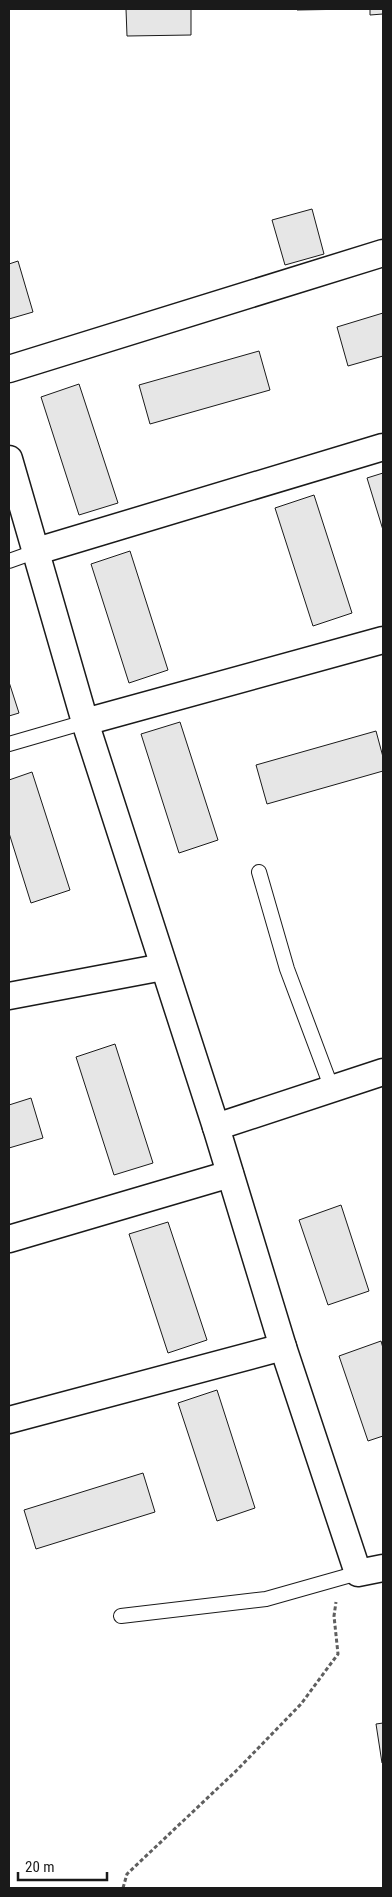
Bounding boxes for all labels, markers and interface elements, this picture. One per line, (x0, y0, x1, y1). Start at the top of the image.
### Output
scale bar (18, 1850, 106, 1882)
text: 20 m (25, 1858, 55, 1876)

